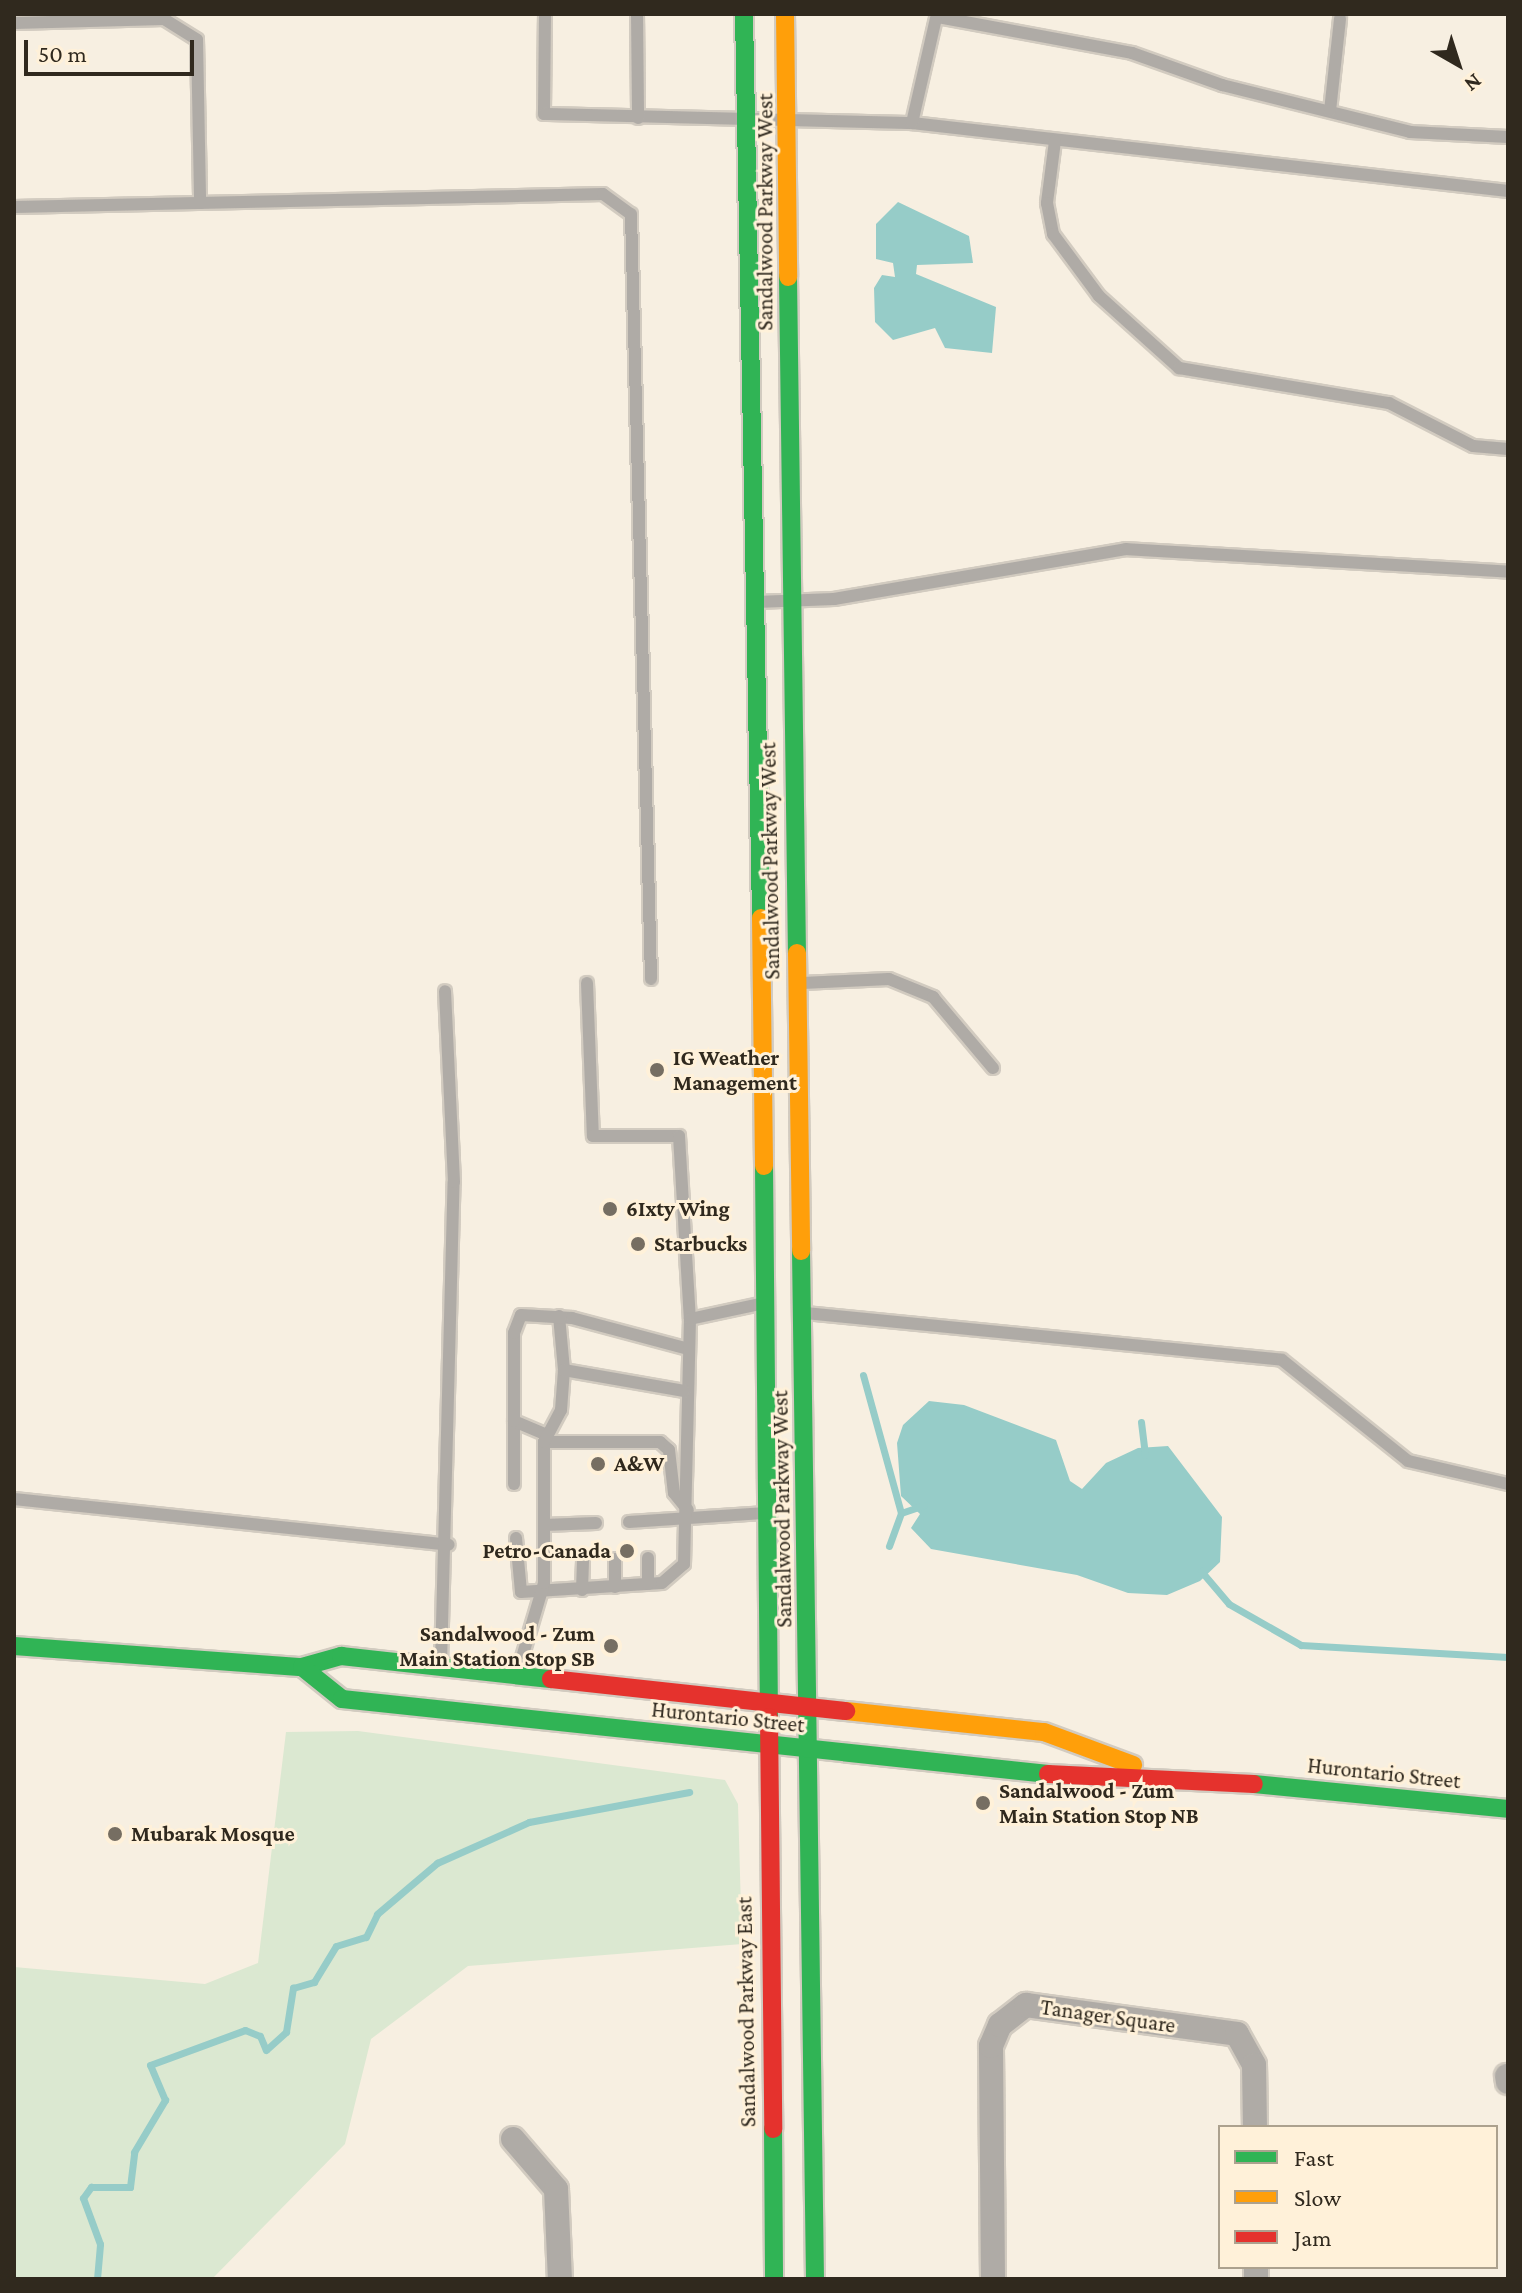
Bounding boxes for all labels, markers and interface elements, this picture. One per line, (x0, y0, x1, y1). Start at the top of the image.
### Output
scale bar (28, 24, 198, 74)
north arrow (1418, 24, 1498, 104)
text: 50 m (38, 40, 87, 67)
text: N (1460, 69, 1487, 97)
street label: Sandalwood Parkway West (752, 93, 778, 331)
street label: Sandalwood Parkway West (755, 742, 785, 980)
place label: IG Weather Management (673, 1044, 797, 1096)
marker: IG Weather Management (648, 1061, 666, 1079)
place label: 6Ixty Wing (626, 1196, 730, 1222)
marker: 6Ixty Wing (601, 1200, 619, 1218)
place label: Starbucks (654, 1231, 747, 1257)
marker: Starbucks (629, 1235, 647, 1253)
street label: Sandalwood Parkway West (767, 1390, 797, 1628)
place label: A&W (614, 1451, 664, 1477)
marker: A&W (589, 1455, 607, 1473)
place label: Petro-Canada (482, 1538, 611, 1564)
marker: Petro-Canada (618, 1542, 636, 1560)
place label: Sandalwood - Zum Main Station Stop SB (399, 1620, 595, 1672)
marker: Sandalwood - Zum Main Station Stop SB (602, 1637, 620, 1655)
street label: Hurontario Street (650, 1696, 806, 1738)
street label: Hurontario Street (1306, 1752, 1462, 1794)
place label: Sandalwood - Zum Main Station Stop NB (999, 1777, 1199, 1828)
marker: Sandalwood - Zum Main Station Stop NB (974, 1794, 992, 1812)
place label: Mubarak Mosque (131, 1821, 295, 1847)
marker: Mubarak Mosque (106, 1825, 124, 1843)
street label: Sandalwood Parkway East (731, 1897, 761, 2127)
street label: Tanager Square (1039, 1993, 1177, 2039)
legend (1218, 2125, 1498, 2269)
text: Fast (1294, 2144, 1334, 2171)
text: Slow (1294, 2184, 1341, 2211)
text: Jam (1294, 2224, 1332, 2251)

